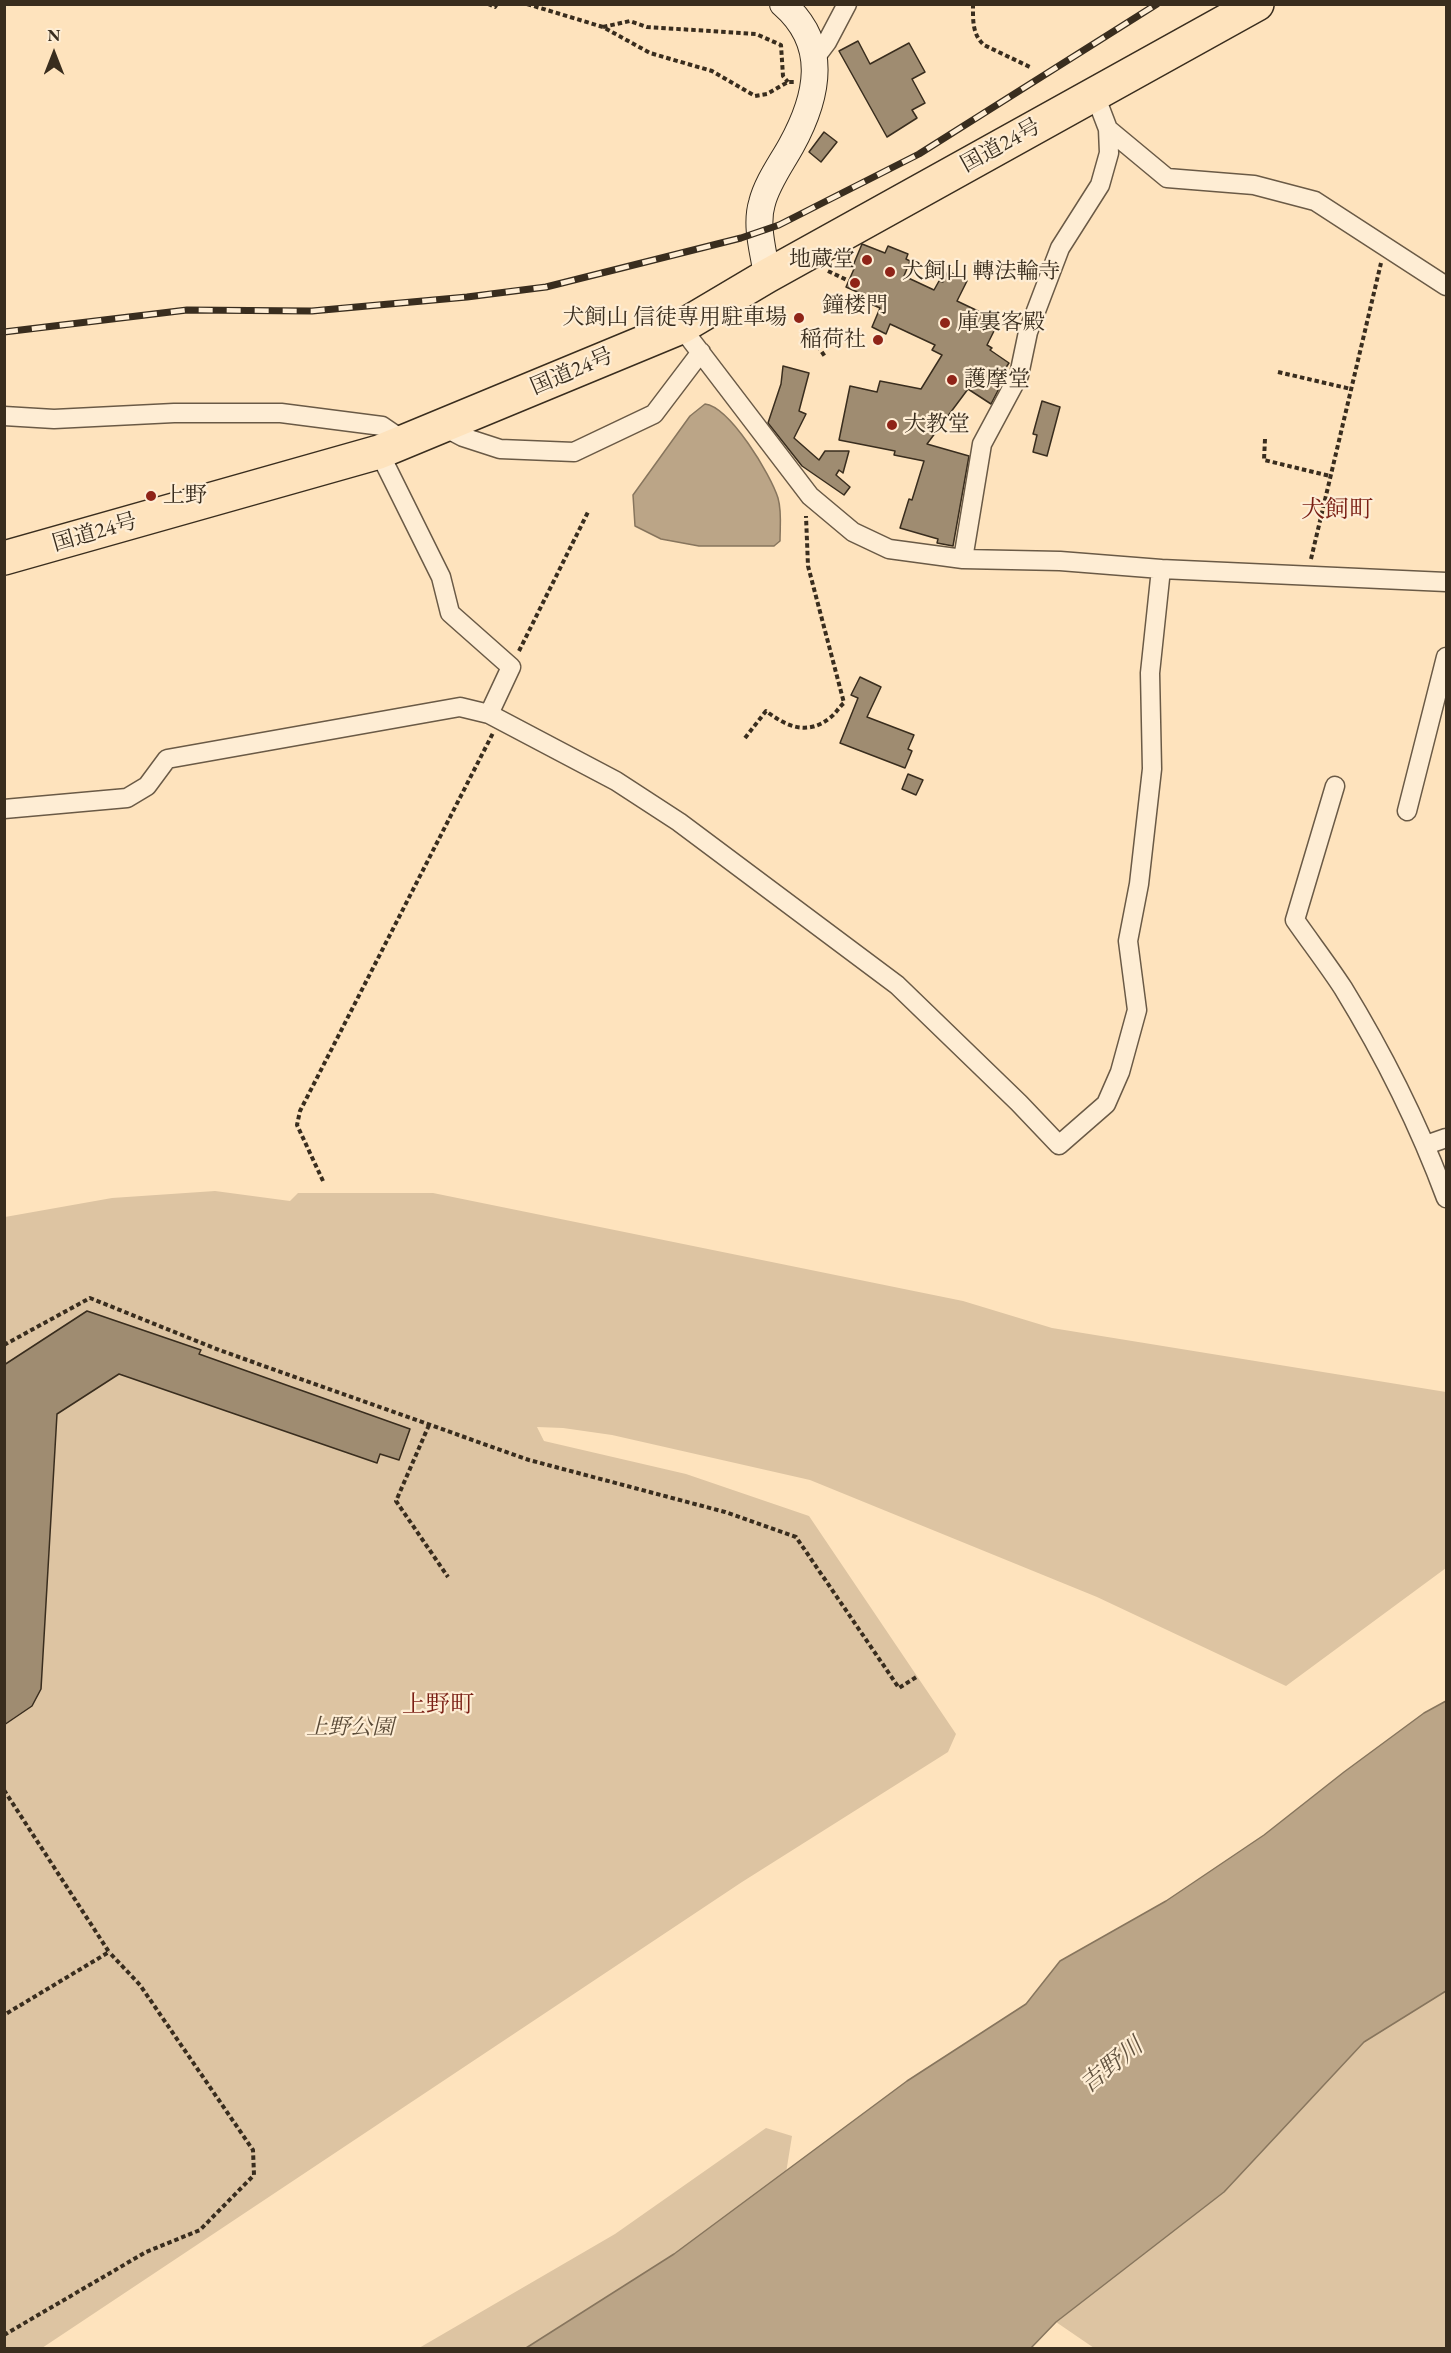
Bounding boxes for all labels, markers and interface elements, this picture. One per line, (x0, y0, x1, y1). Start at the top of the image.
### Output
north arrow (24, 24, 84, 84)
text: N (48, 25, 60, 46)
street label: 国道24号 (957, 113, 1045, 179)
place label: 地蔵堂 (789, 247, 855, 273)
marker: 地蔵堂 (860, 253, 874, 267)
place label: 犬飼山 轉法輪寺 (902, 259, 1060, 285)
marker: 犬飼山 轉法輪寺 (883, 265, 897, 279)
marker: 鐘楼門 (848, 276, 862, 290)
place label: 鐘楼門 (822, 293, 888, 319)
place label: 犬飼山 信徒専用駐車場 (563, 305, 787, 331)
place label: 庫裏客殿 (957, 310, 1045, 336)
marker: 犬飼山 信徒専用駐車場 (792, 311, 806, 325)
marker: 庫裏客殿 (938, 316, 952, 330)
place label: 稲荷社 (800, 327, 866, 353)
marker: 稲荷社 (871, 333, 885, 347)
street label: 国道24号 (527, 343, 617, 401)
place label: 護摩堂 (964, 367, 1030, 393)
marker: 護摩堂 (945, 373, 959, 387)
place label: 大教堂 (904, 412, 970, 438)
marker: 大教堂 (885, 418, 899, 432)
place label: 上野 (163, 483, 207, 509)
marker: 上野 (144, 489, 158, 503)
district label: 犬飼町 (1301, 496, 1373, 524)
street label: 国道24号 (49, 508, 141, 558)
district label: 上野町 (402, 1691, 474, 1719)
park label: 上野公園 (306, 1715, 394, 1741)
water label: 吉野川 (1075, 2032, 1149, 2100)

